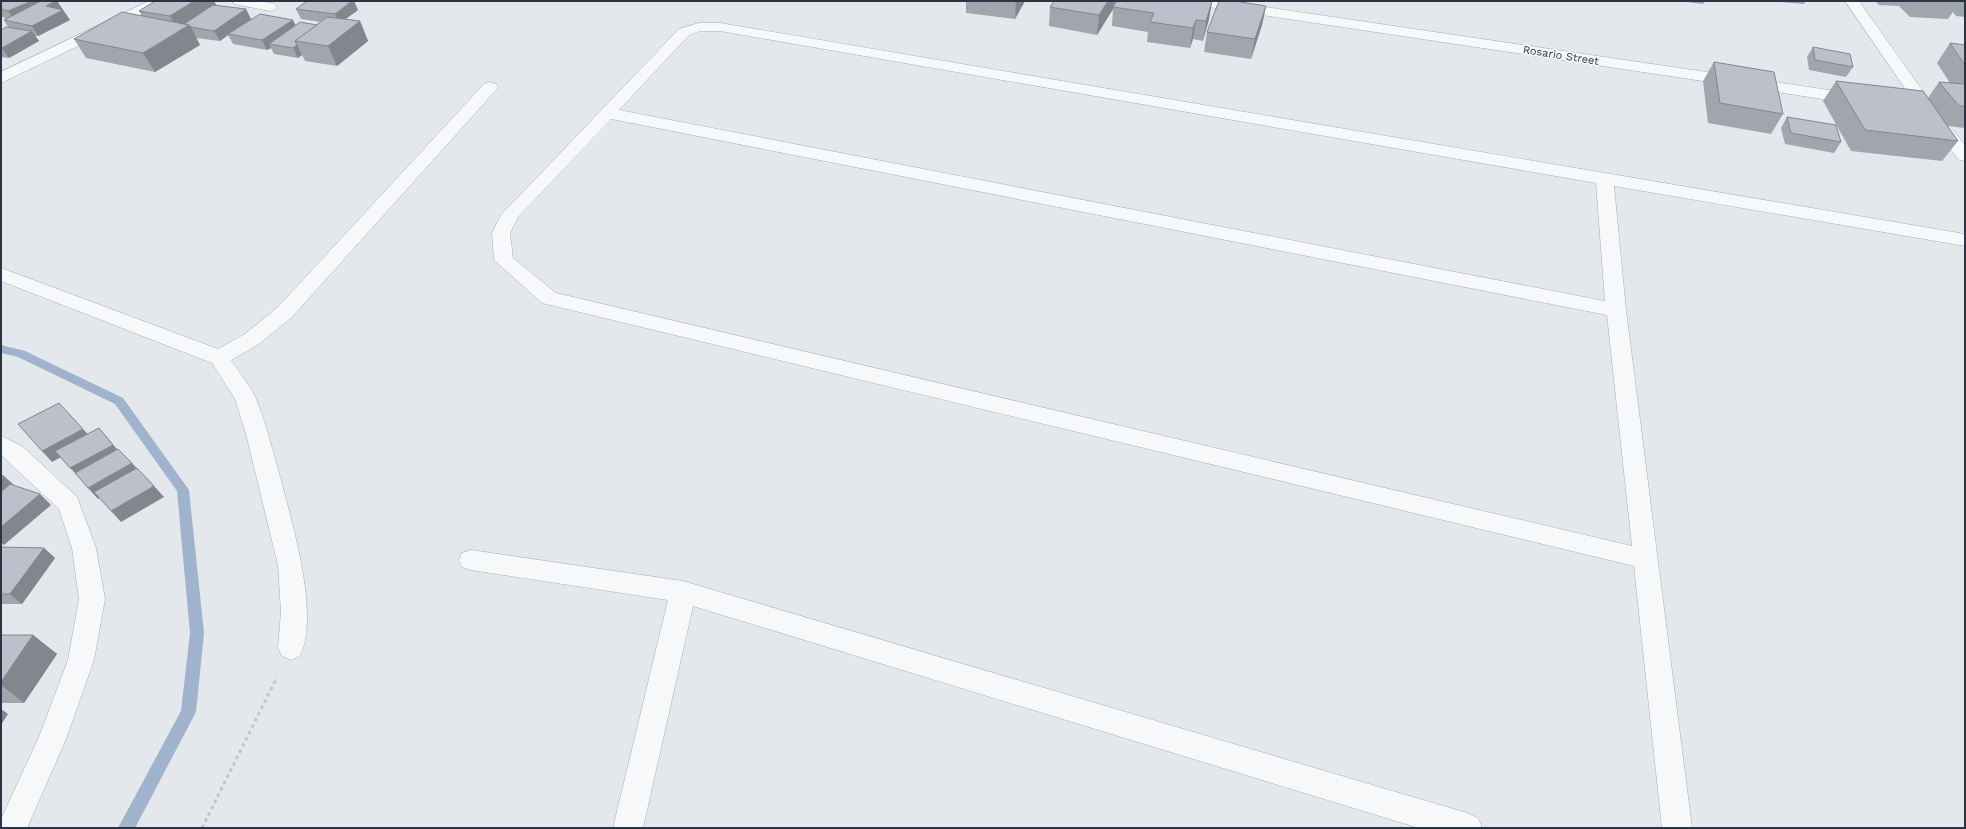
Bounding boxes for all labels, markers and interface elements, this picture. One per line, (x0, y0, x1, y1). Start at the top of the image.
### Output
street label: Rosario Street (1522, 43, 1600, 68)

